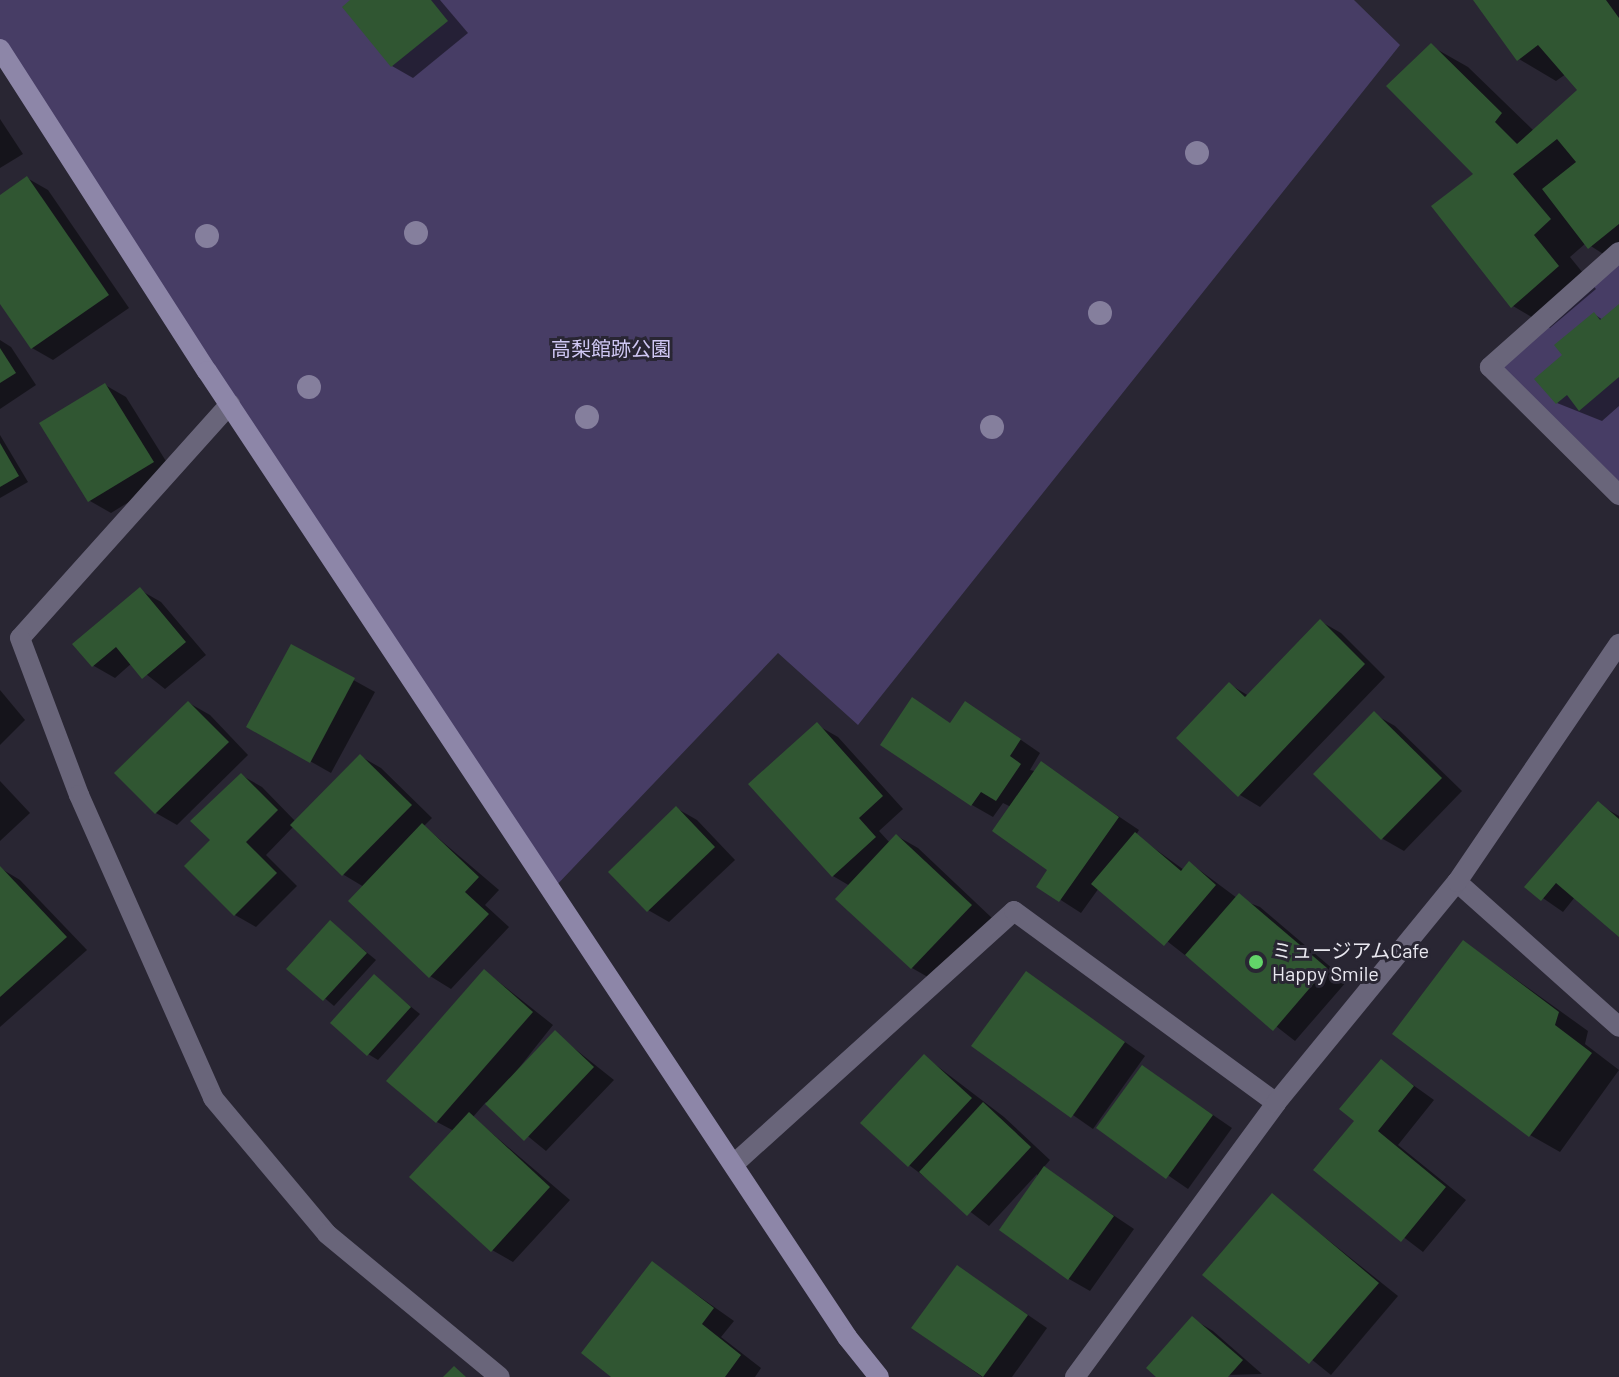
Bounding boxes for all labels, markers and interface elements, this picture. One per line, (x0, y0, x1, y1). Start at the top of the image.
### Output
park label: 高梨館跡公園 (551, 336, 671, 360)
place label: ミュージアムCafe Happy Smile (1272, 938, 1431, 985)
marker: ミュージアムCafe Happy Smile (1247, 953, 1265, 971)

